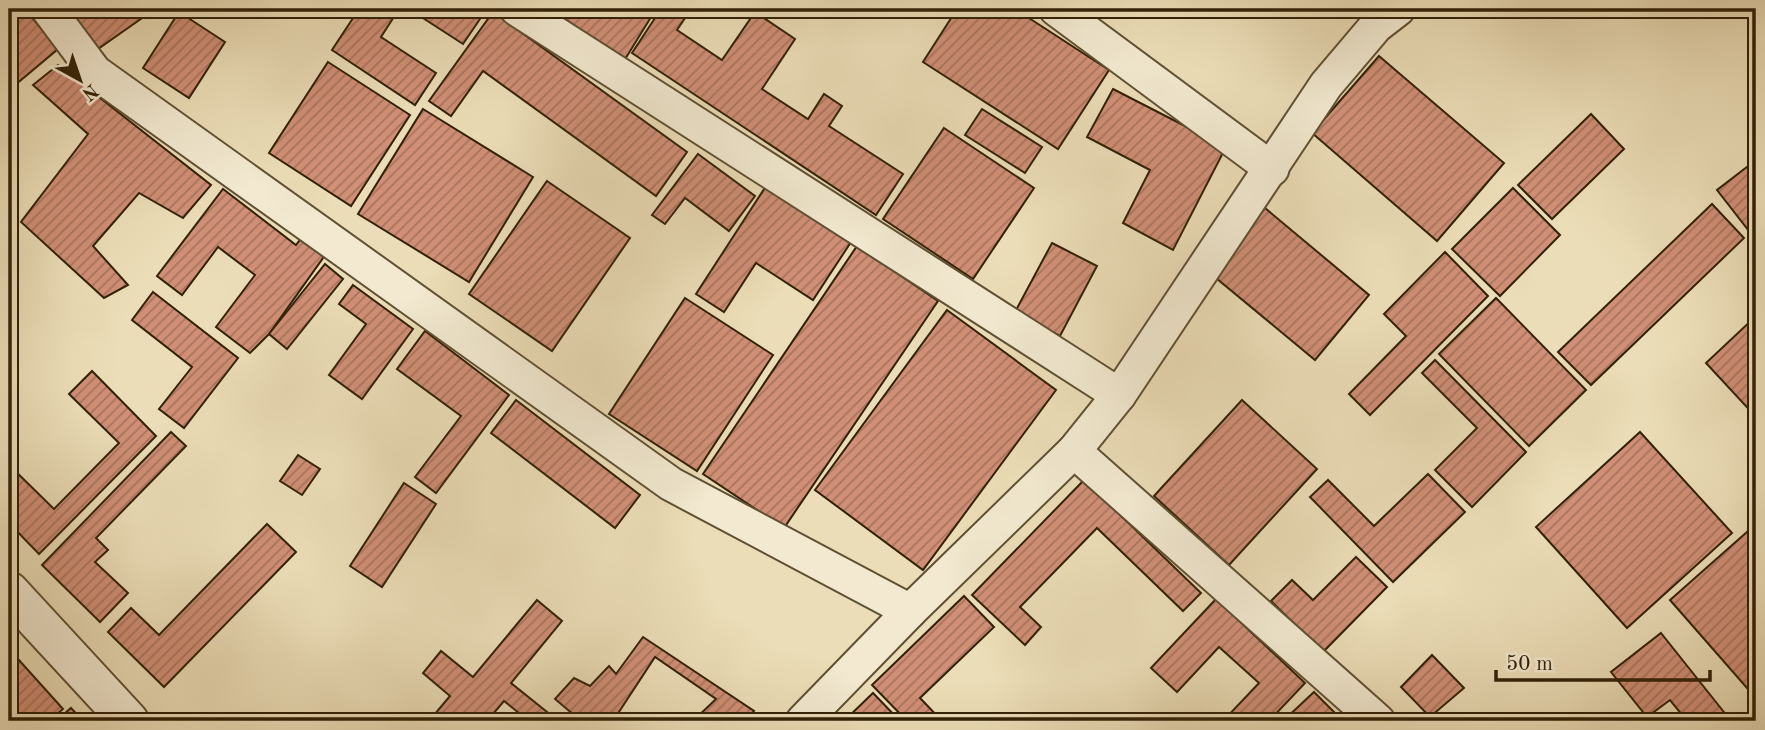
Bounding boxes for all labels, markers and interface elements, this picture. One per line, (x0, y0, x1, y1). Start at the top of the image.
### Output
north arrow (46, 46, 116, 116)
text: N (77, 79, 101, 103)
scale bar (1496, 639, 1709, 683)
text: 50 m (1506, 654, 1553, 675)

